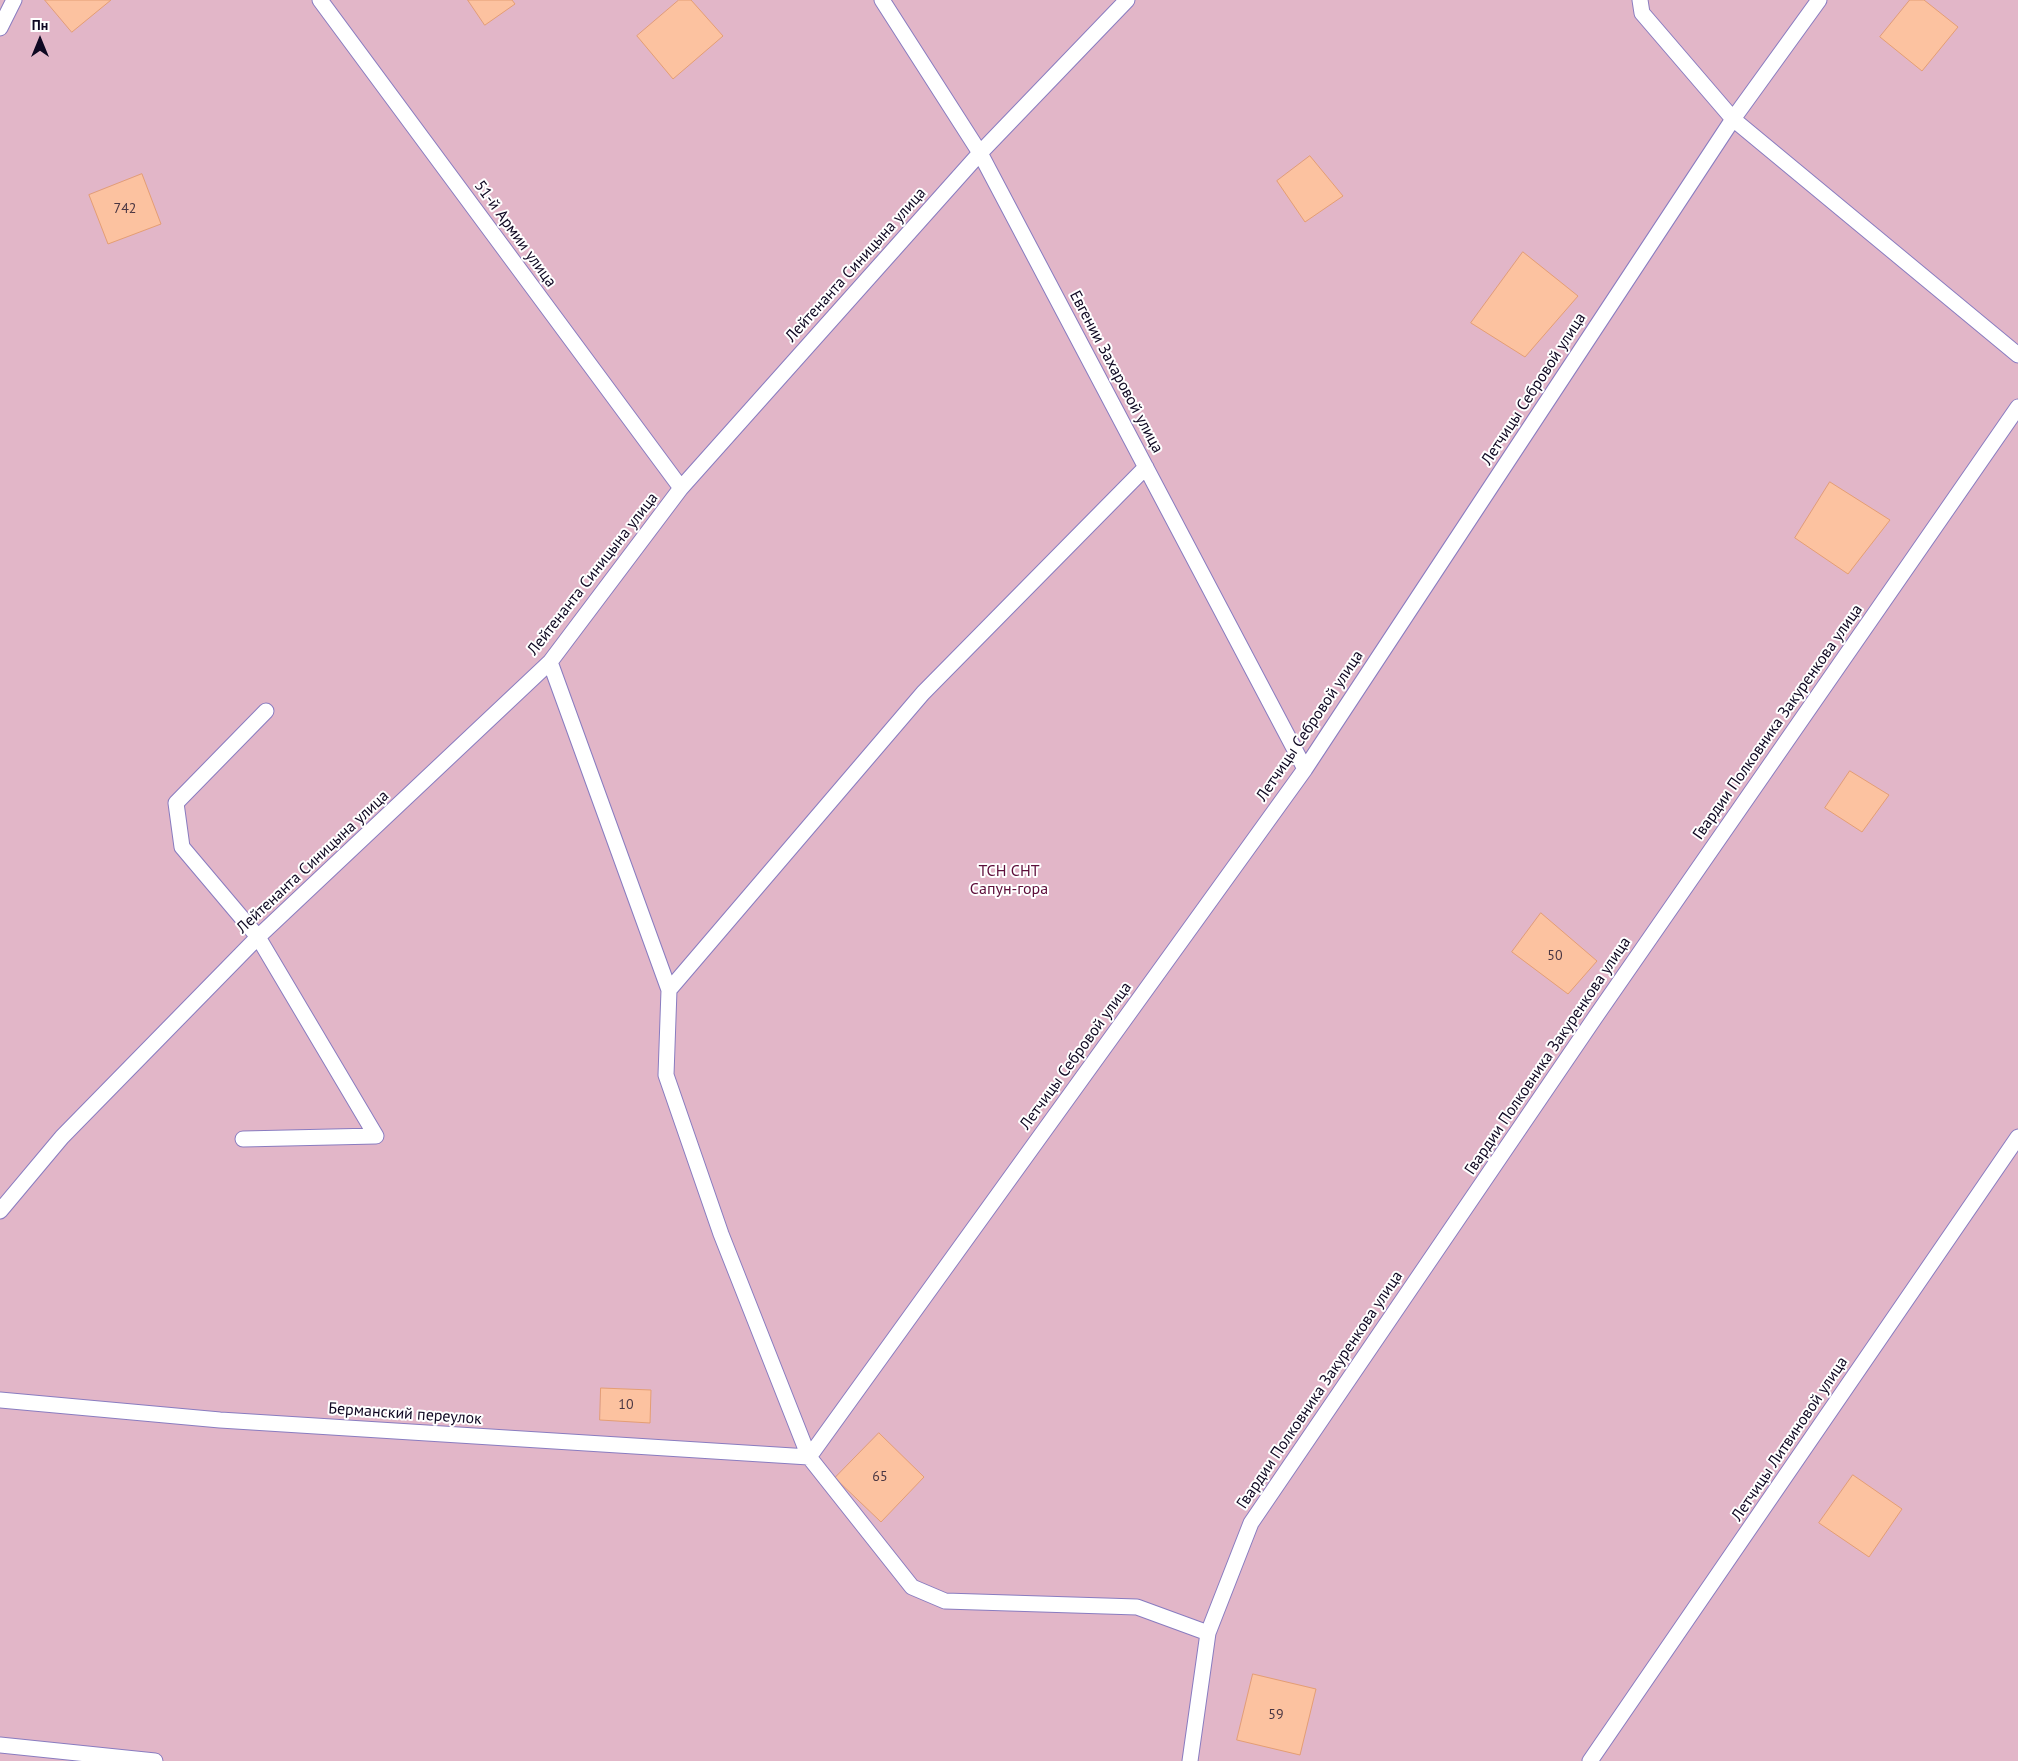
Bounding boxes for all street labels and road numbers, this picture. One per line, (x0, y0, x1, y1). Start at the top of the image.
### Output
street label: 51-й Армии улица (470, 177, 560, 291)
street label: Лейтенанта Синицына улица (782, 184, 930, 346)
street label: Евгении Захаровой улица (1065, 288, 1167, 456)
street label: Летчицы Себровой улица (1478, 309, 1590, 469)
street label: Лейтенанта Синицына улица (524, 489, 662, 659)
street label: Гвардии Полковника Закуренкова улица (1689, 601, 1867, 843)
street label: Летчицы Себровой улица (1252, 647, 1368, 805)
street label: Лейтенанта Синицына улица (233, 786, 393, 938)
street label: Гвардии Полковника Закуренкова улица (1461, 933, 1635, 1179)
street label: Летчицы Себровой улица (1016, 979, 1136, 1133)
street label: Гвардии Полковника Закуренкова улица (1233, 1267, 1407, 1513)
street label: Летчицы Литвиновой улица (1728, 1353, 1852, 1525)
street label: Берманский переулок (328, 1399, 482, 1429)

